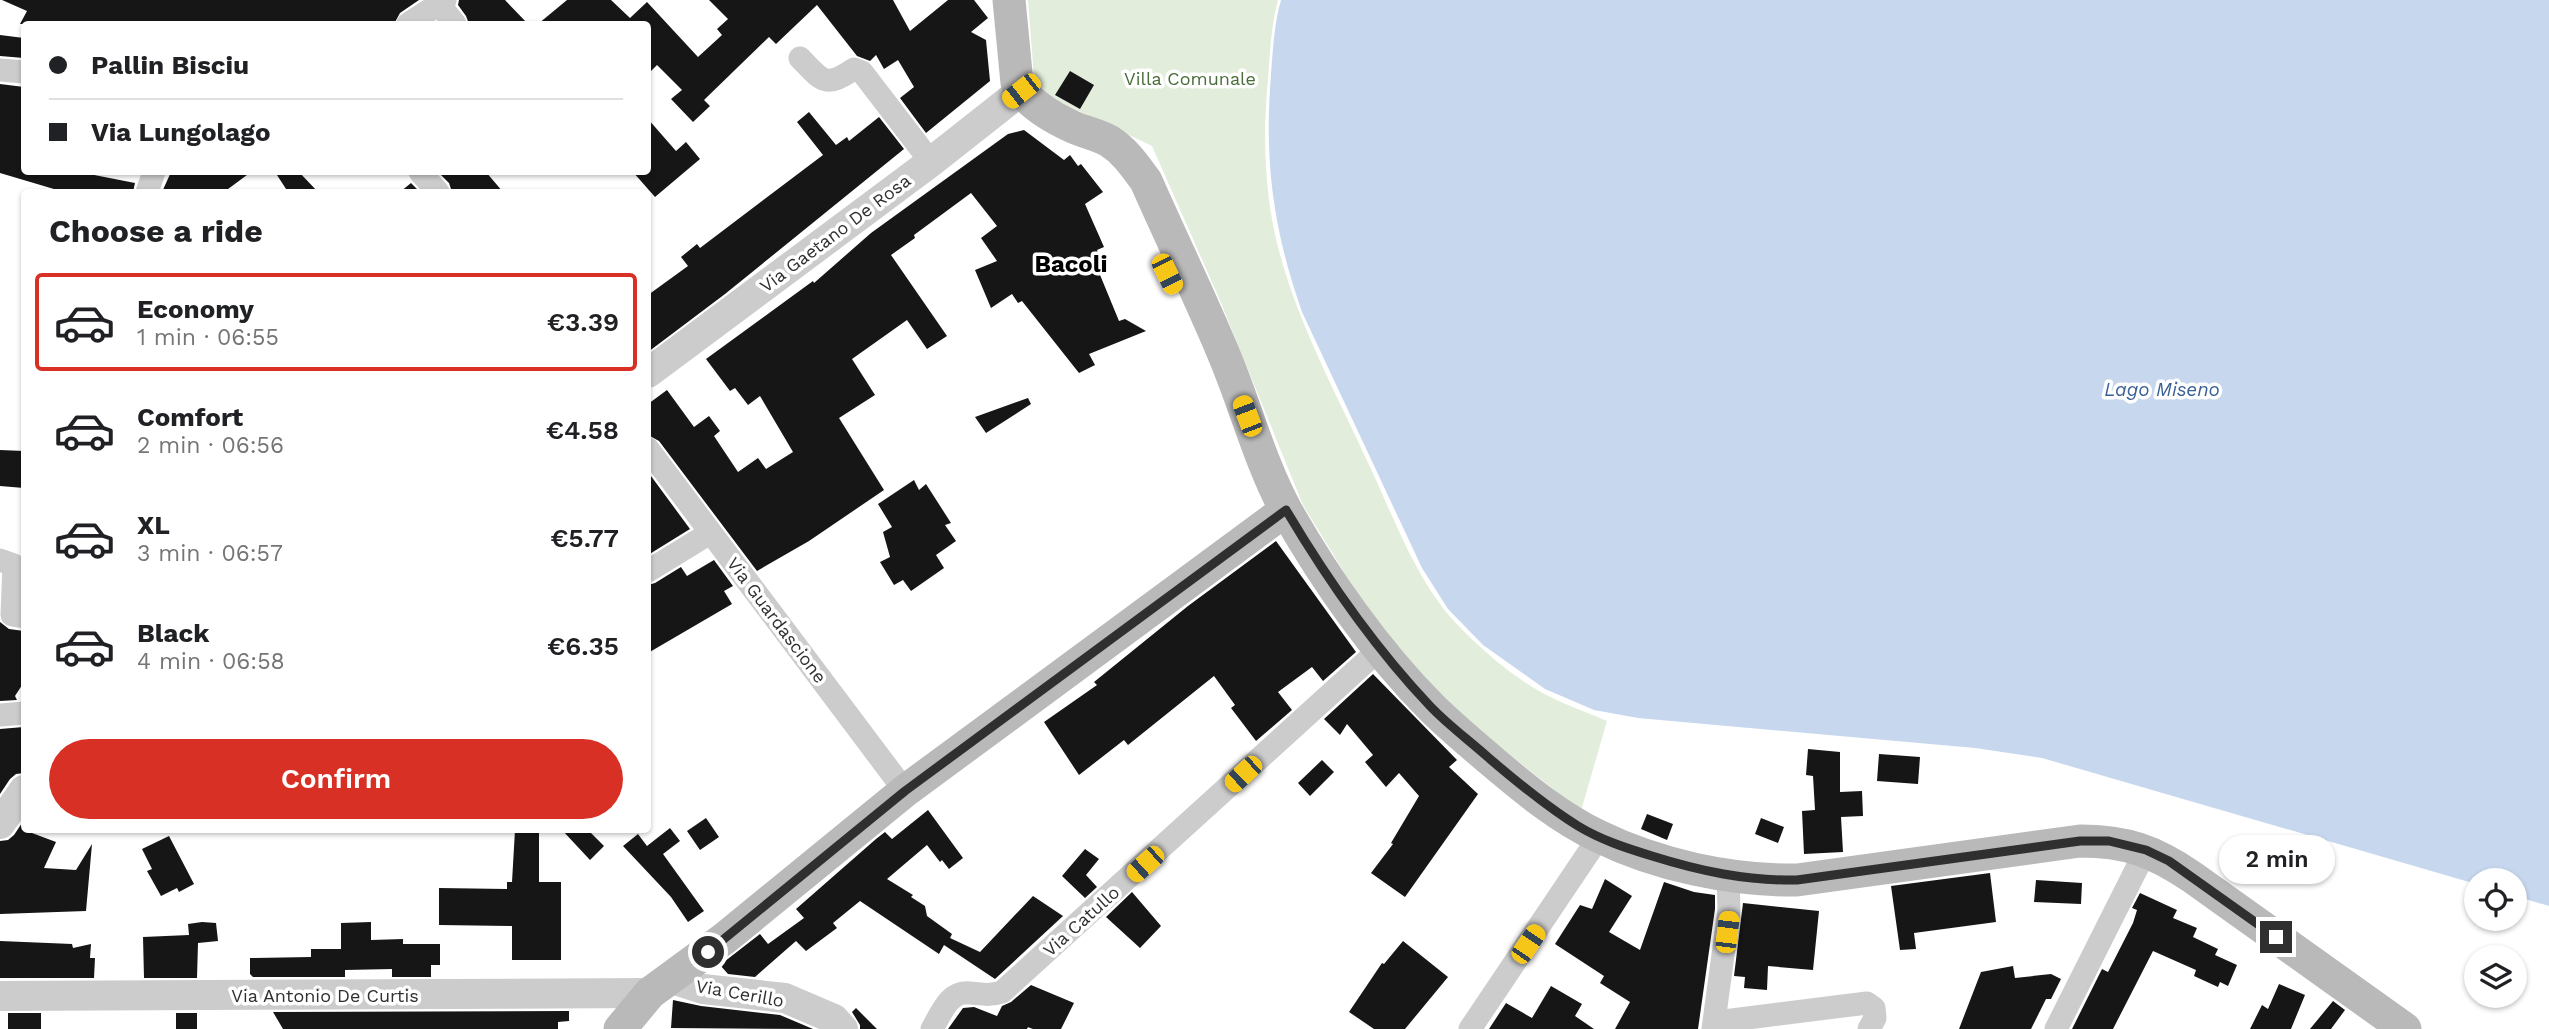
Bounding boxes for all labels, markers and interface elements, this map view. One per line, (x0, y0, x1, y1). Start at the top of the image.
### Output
text: Pallin Bisciu (91, 50, 249, 80)
park label: Villa Comunale (1124, 68, 1256, 89)
car (998, 70, 1045, 112)
text: Via Lungolago (91, 117, 271, 147)
street label: Via Gaetano De Rosa (756, 170, 914, 296)
text: Choose a ride (49, 212, 263, 250)
district label: Bacoli (1034, 250, 1108, 278)
car (1149, 251, 1186, 297)
icon: car (53, 291, 116, 354)
text: Economy (137, 294, 254, 324)
text: €3.39 (547, 307, 619, 337)
text: 1 min · 06:55 (137, 324, 279, 351)
water label: Lago Miseno (2104, 378, 2220, 401)
car (1230, 393, 1265, 439)
icon: car (53, 399, 116, 462)
text: Comfort (137, 402, 243, 432)
text: €4.58 (546, 415, 619, 445)
text: 2 min · 06:56 (137, 432, 284, 459)
icon: car (53, 507, 116, 570)
text: XL (137, 510, 170, 540)
text: €5.77 (550, 523, 619, 553)
text: 3 min · 06:57 (137, 540, 283, 567)
street label: Via Guardascione (723, 553, 831, 687)
icon: car (53, 615, 116, 678)
text: Black (137, 618, 209, 648)
text: €6.35 (547, 631, 619, 661)
text: 4 min · 06:58 (137, 648, 285, 675)
button: Confirm (49, 739, 623, 819)
car (1221, 752, 1266, 796)
callout: 2 min (2218, 836, 2334, 884)
car (1123, 842, 1168, 886)
text: 2 min (2245, 846, 2309, 873)
map controls (2464, 868, 2527, 1008)
button: locate (2464, 868, 2527, 931)
street label: Via Catullo (1039, 881, 1123, 961)
car (1715, 910, 1740, 954)
car (1508, 921, 1549, 967)
route end (2260, 921, 2292, 953)
route start (692, 936, 724, 968)
button: layers (2464, 945, 2527, 1008)
street label: Via Cerillo (694, 975, 786, 1011)
street label: Via Antonio De Curtis (231, 985, 419, 1006)

